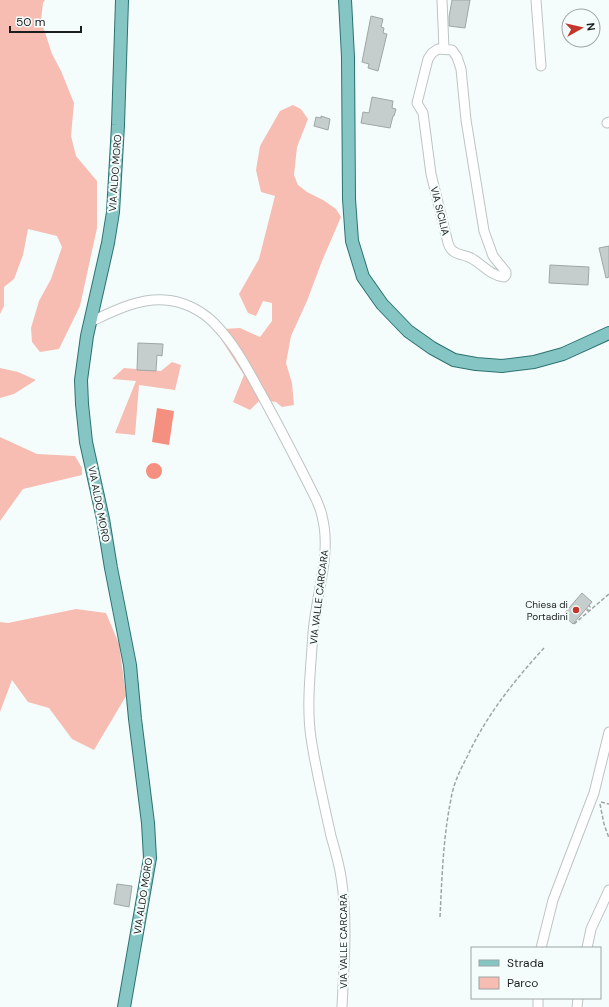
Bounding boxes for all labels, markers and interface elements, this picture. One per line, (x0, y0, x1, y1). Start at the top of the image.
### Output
scale bar (10, 8, 81, 34)
north arrow (561, 8, 601, 48)
text: 50 m (16, 14, 45, 30)
text: N (583, 22, 598, 32)
street label: VIA ALDO MORO (106, 134, 124, 212)
street label: VIA SICILIA (428, 185, 452, 237)
street label: VIA ALDO MORO (85, 465, 113, 543)
street label: VIA VALLE CARCARA (307, 549, 331, 645)
place label: Chiesa di Portadini (525, 598, 568, 623)
marker: Chiesa di Portadini (571, 605, 581, 615)
street label: VIA ALDO MORO (131, 857, 156, 935)
street label: VIA VALLE CARCARA (337, 893, 350, 989)
legend (471, 947, 601, 999)
text: Strada (507, 955, 544, 971)
text: Parco (507, 975, 538, 991)

